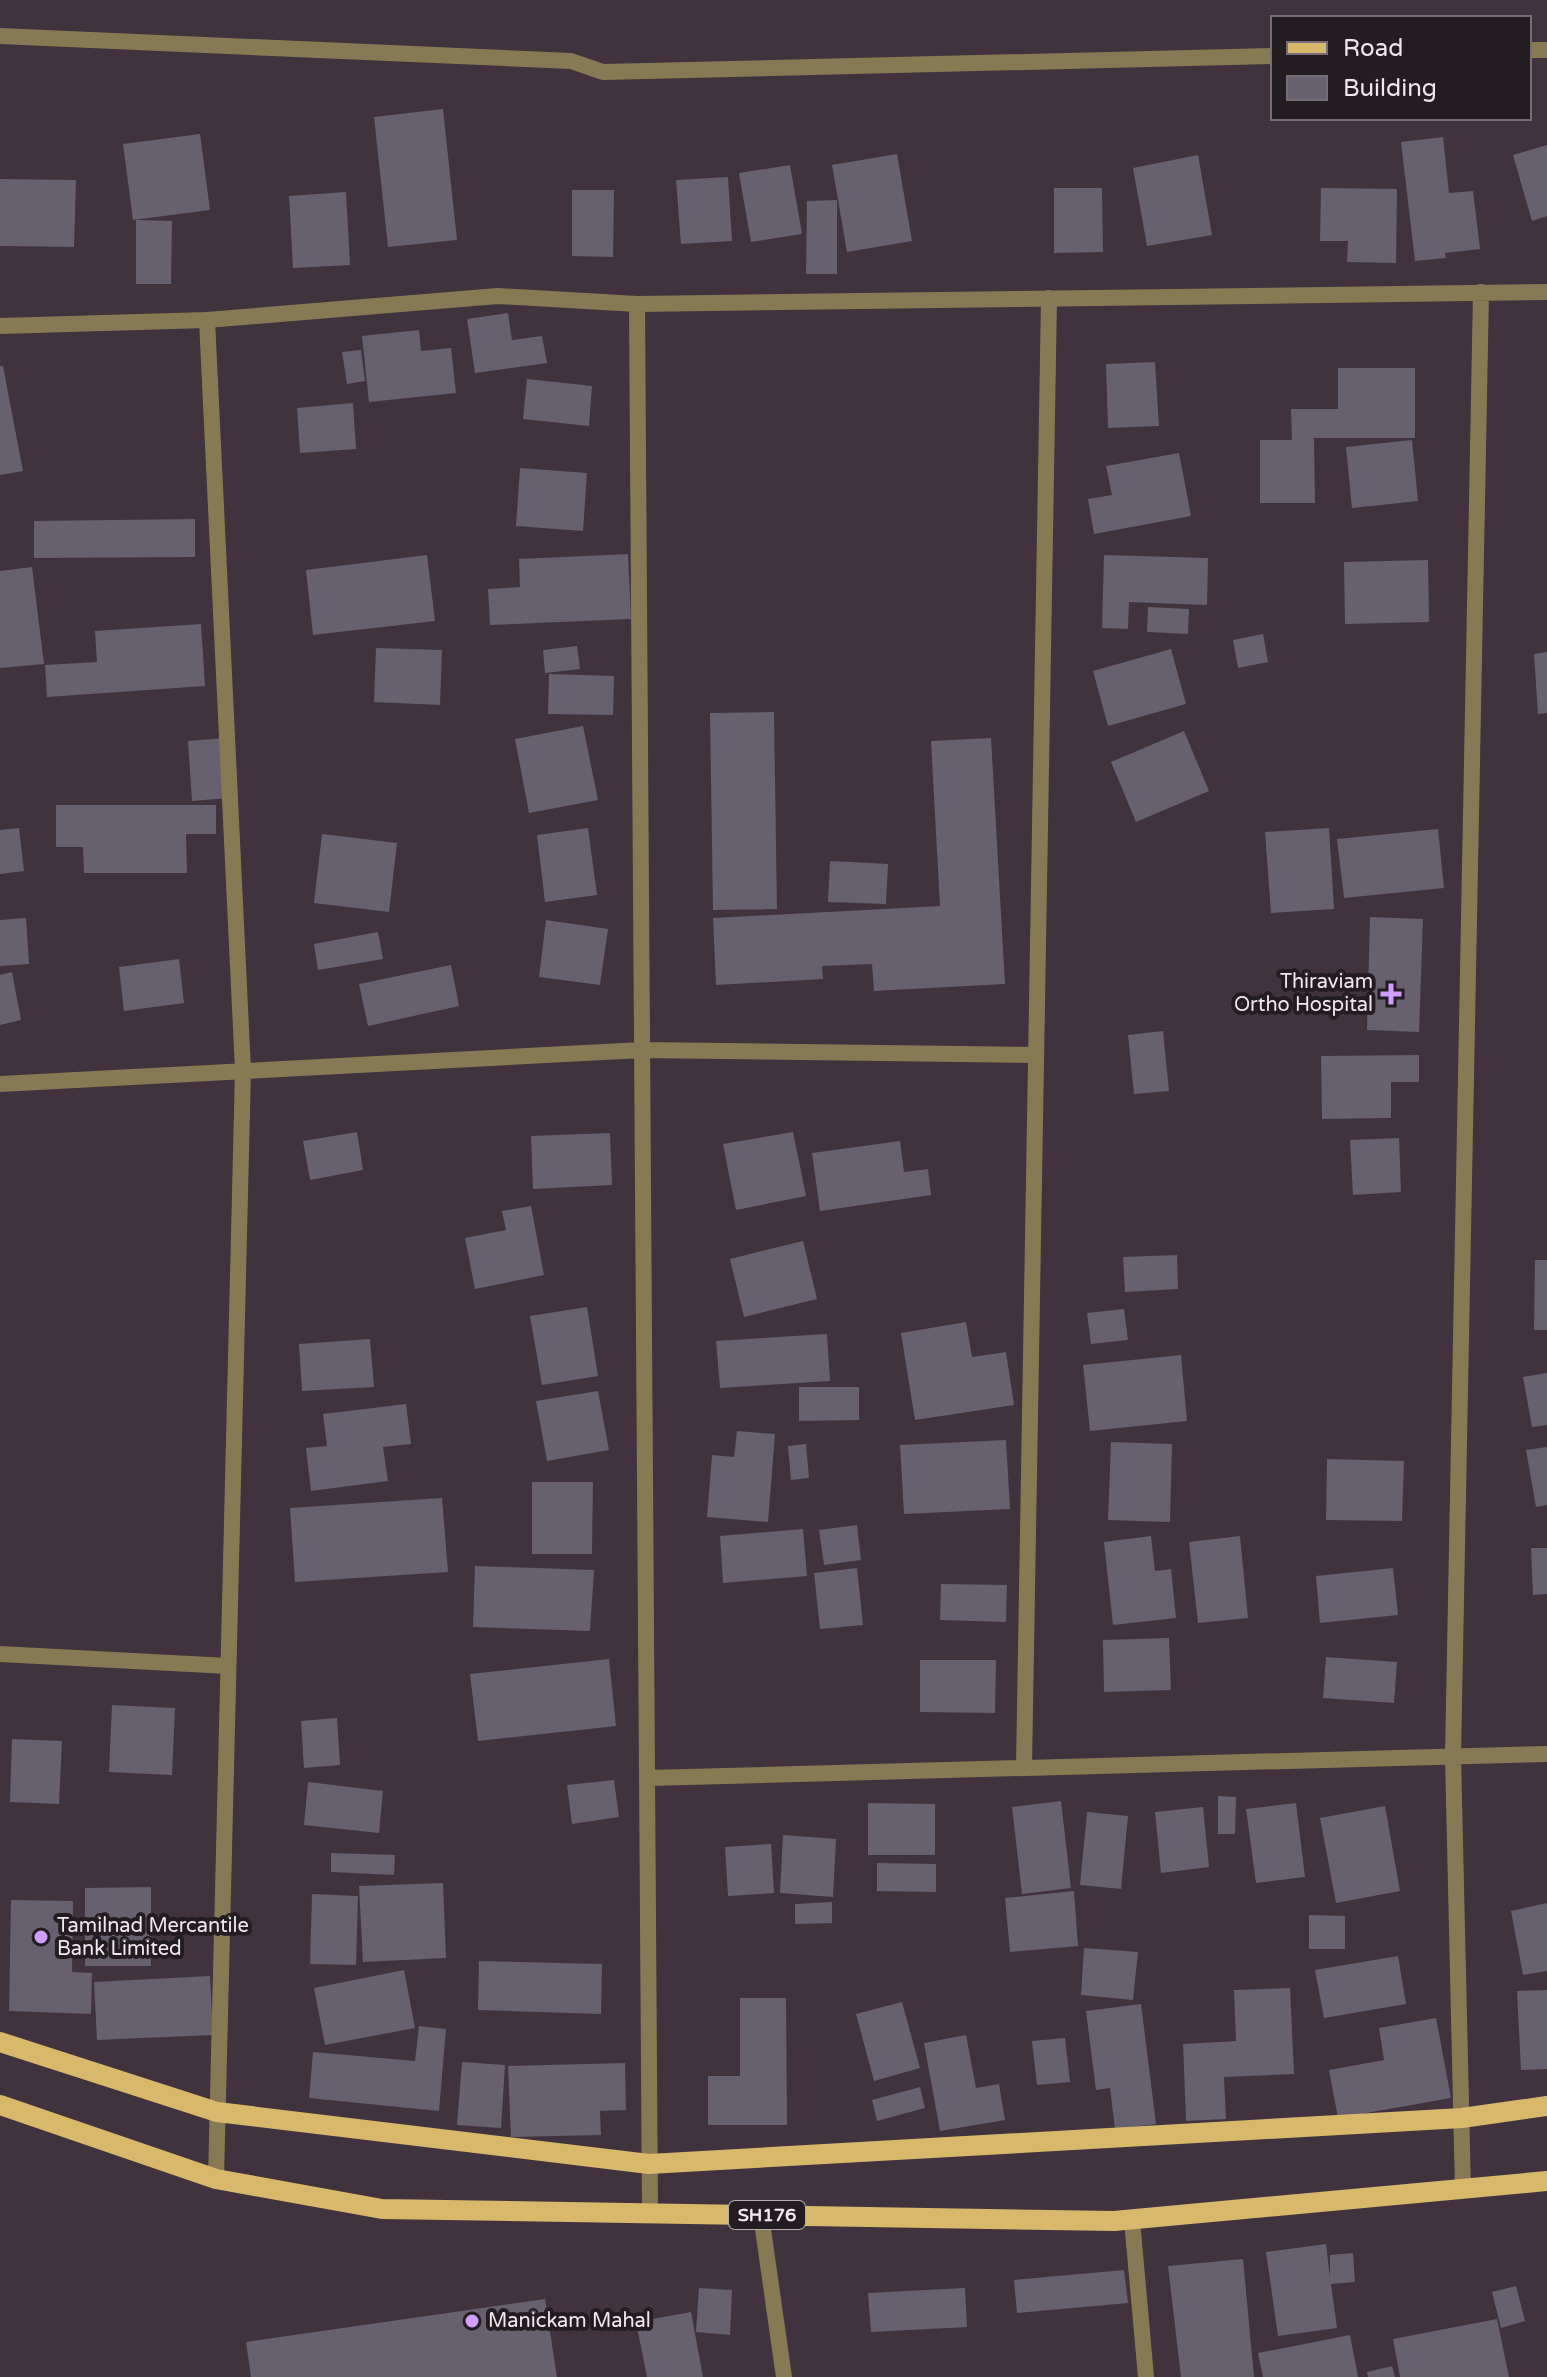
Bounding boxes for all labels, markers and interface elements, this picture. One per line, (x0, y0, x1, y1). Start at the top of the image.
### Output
legend (1271, 16, 1531, 120)
text: Road (1343, 34, 1403, 63)
text: Building (1343, 74, 1437, 103)
place label: Thiraviam Ortho Hospital (1234, 970, 1373, 1017)
marker: Thiraviam Ortho Hospital (1380, 983, 1402, 1005)
place label: Tamilnad Mercantile Bank Limited (57, 1914, 249, 1961)
marker: Tamilnad Mercantile Bank Limited (32, 1928, 50, 1946)
road number: SH176 (729, 2201, 805, 2229)
place label: Manickam Mahal (488, 2309, 651, 2333)
marker: Manickam Mahal (463, 2312, 481, 2330)

